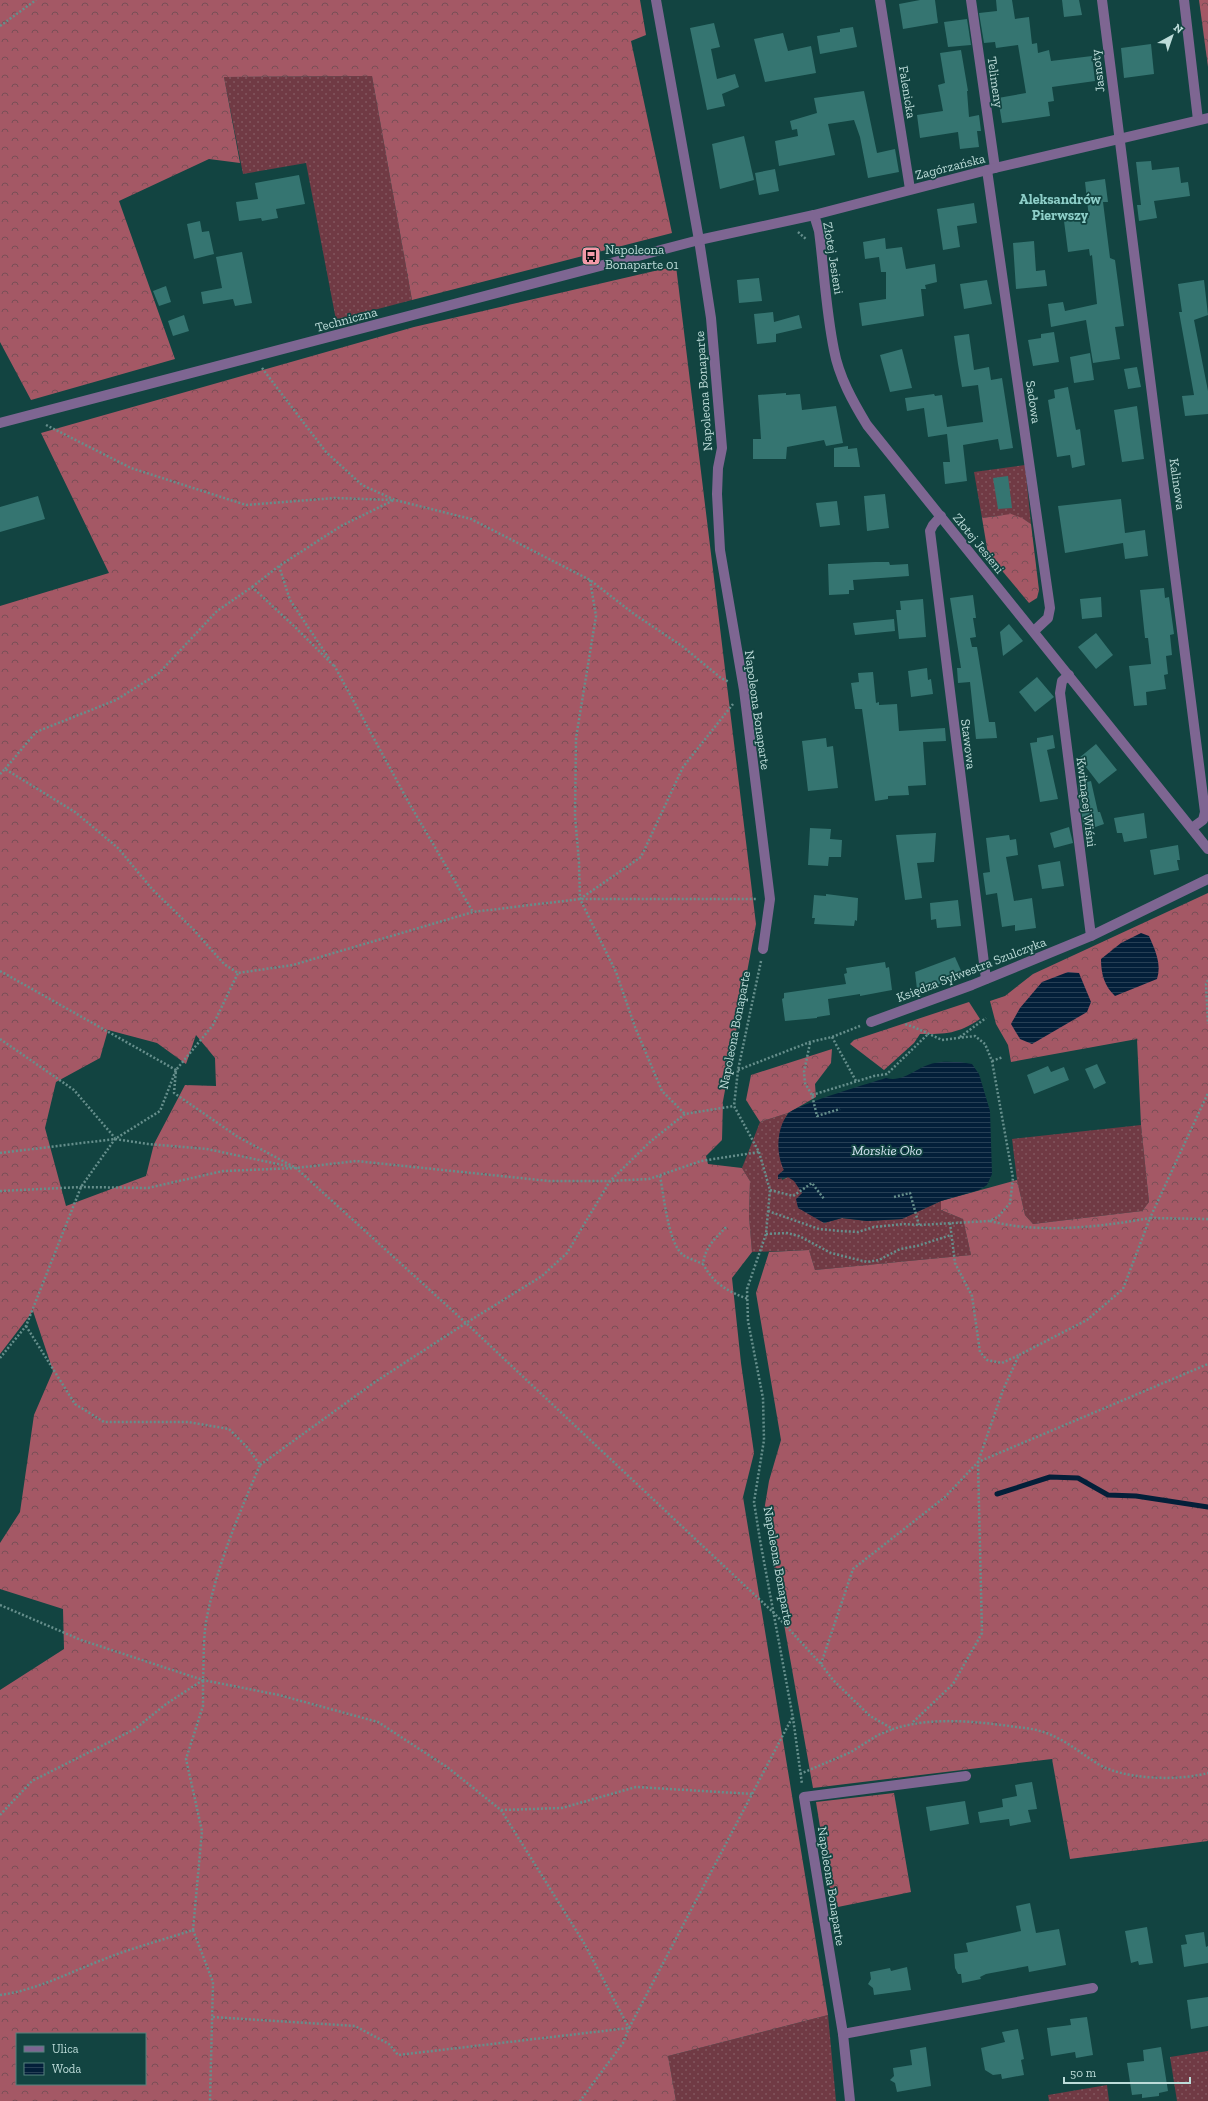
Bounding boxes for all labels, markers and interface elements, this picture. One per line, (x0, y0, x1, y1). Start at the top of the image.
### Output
north arrow (1152, 16, 1192, 56)
text: N (1171, 21, 1186, 37)
street label: Jasnoty (1087, 48, 1108, 93)
street label: Telimeny (984, 55, 1007, 109)
street label: Falenicka (896, 65, 919, 120)
street label: Zagórzańska (914, 150, 987, 182)
district label: Aleksandrów Pierwszy (1019, 191, 1101, 224)
street label: Złotej Jesieni (819, 221, 847, 296)
place label: Napoleona Bonaparte 01 (605, 242, 679, 272)
bus stop icon: Napoleona Bonaparte 01 (580, 245, 602, 267)
street label: Techniczna (314, 304, 379, 335)
street label: Napoleona Bonaparte (692, 330, 715, 452)
street label: Sadowa (1023, 380, 1044, 425)
street label: Kalinowa (1166, 457, 1189, 512)
street label: Złotej Jesieni (949, 510, 1008, 577)
street label: Napoleona Bonaparte (742, 649, 773, 771)
street label: Stawowa (958, 718, 979, 771)
street label: Kwitnącej Wiśni (1073, 756, 1099, 848)
street label: Księdza Sylwestra Szulczyka (894, 934, 1049, 1005)
street label: Napoleona Bonaparte (716, 970, 753, 1091)
water label: Morskie Oko (852, 1142, 923, 1159)
street label: Napoleona Bonaparte (761, 1506, 796, 1627)
street label: Napoleona Bonaparte (815, 1825, 848, 1947)
legend (16, 2033, 146, 2085)
text: Ulica (52, 2042, 79, 2056)
scale bar (1064, 2059, 1190, 2085)
text: Woda (52, 2062, 81, 2076)
text: 50 m (1070, 2066, 1097, 2080)

